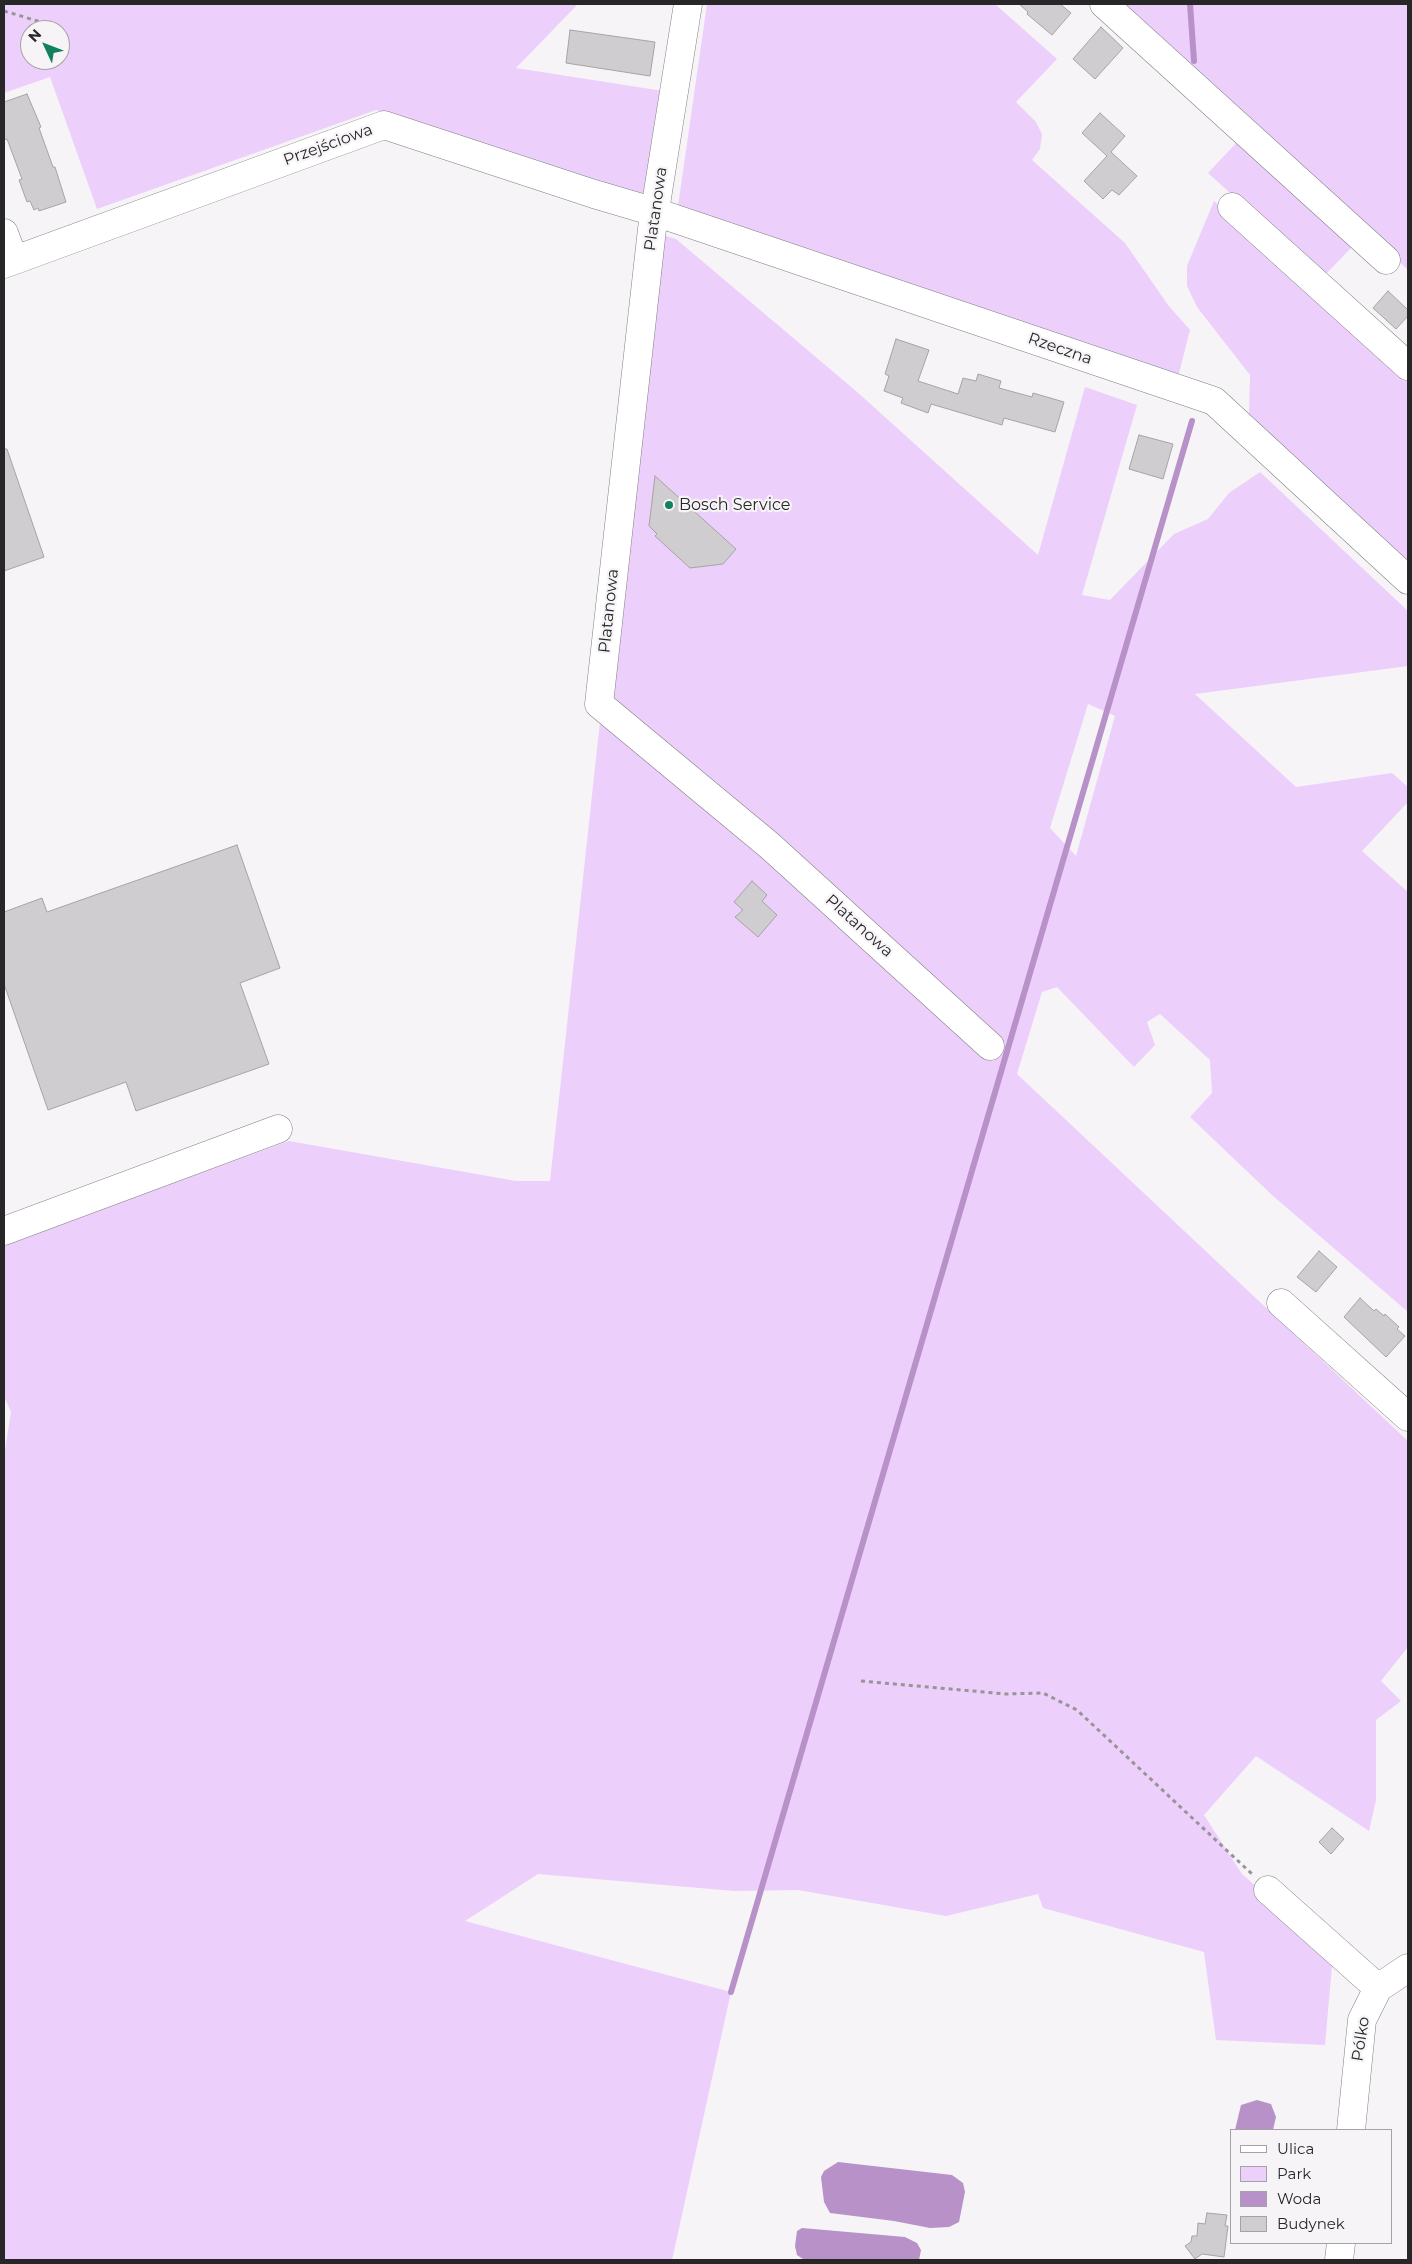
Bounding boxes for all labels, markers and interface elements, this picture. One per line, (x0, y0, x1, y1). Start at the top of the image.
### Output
north arrow (20, 20, 70, 70)
text: N (24, 25, 45, 46)
street label: Przejściowa (281, 120, 375, 170)
street label: Platanowa (641, 166, 671, 252)
street label: Rzeczna (1025, 329, 1095, 369)
place label: Bosch Service (679, 495, 790, 515)
marker: Bosch Service (663, 499, 675, 511)
street label: Platanowa (595, 568, 623, 654)
street label: Platanowa (821, 891, 897, 961)
street label: Pólko (1348, 2015, 1374, 2063)
legend (1230, 2129, 1392, 2244)
text: Ulica (1277, 2139, 1314, 2158)
text: Park (1277, 2164, 1311, 2183)
text: Woda (1277, 2189, 1321, 2208)
text: Budynek (1277, 2214, 1345, 2233)

